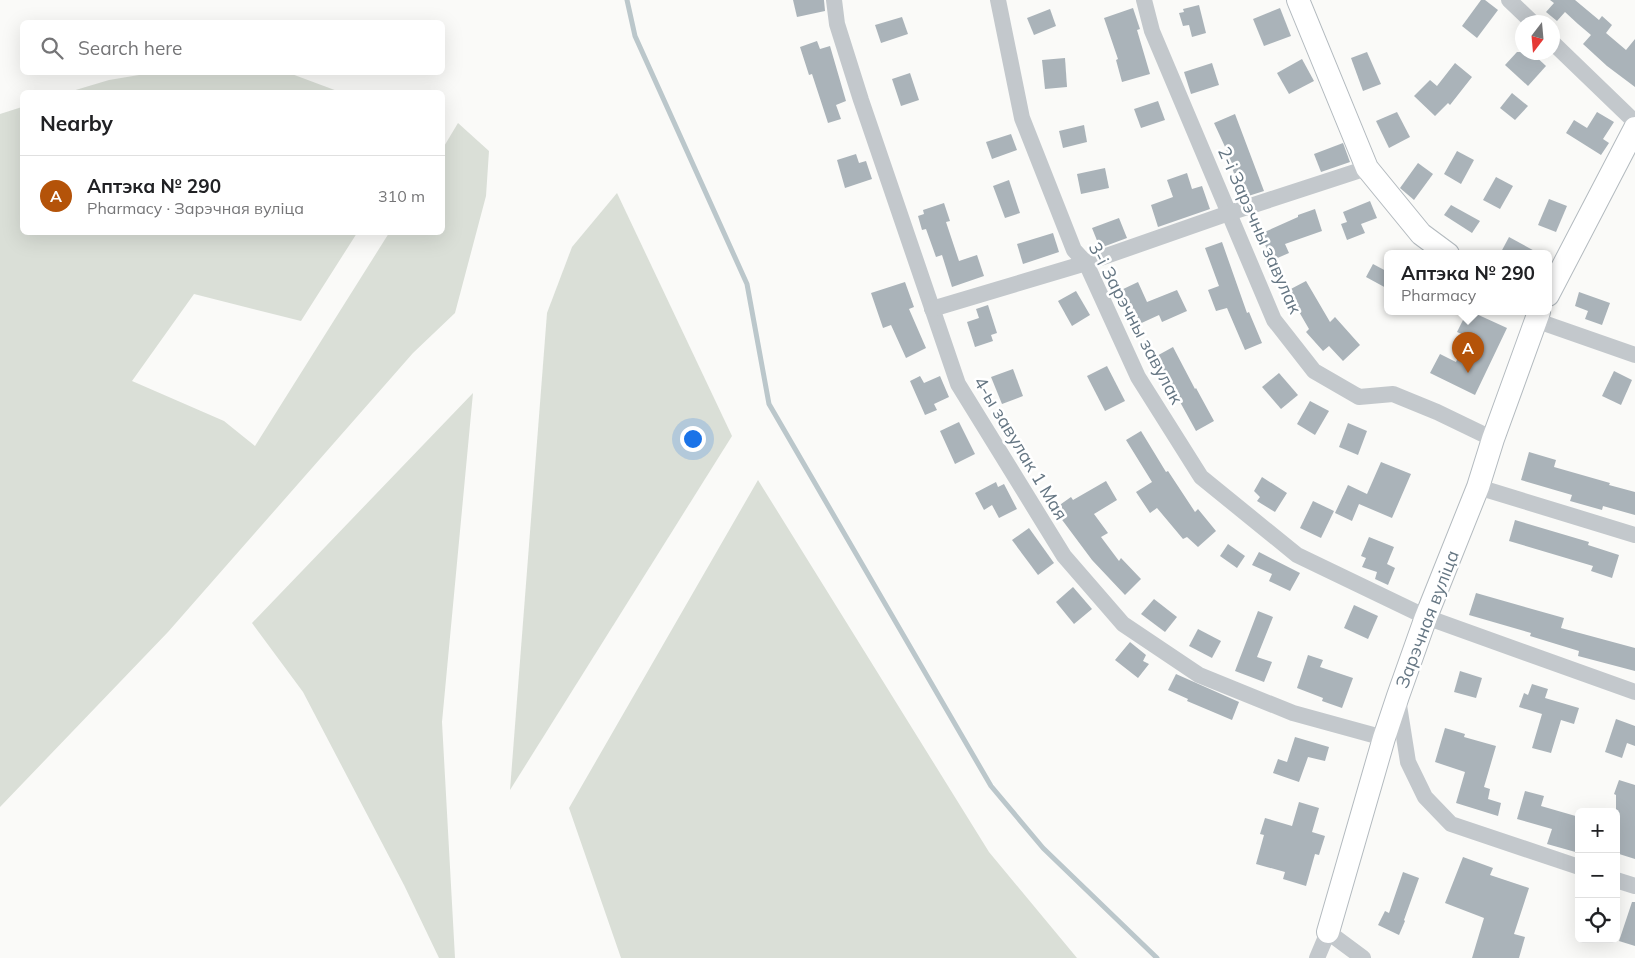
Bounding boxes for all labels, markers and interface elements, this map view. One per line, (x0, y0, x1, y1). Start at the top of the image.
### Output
north arrow (1515, 15, 1560, 60)
search box (20, 20, 445, 75)
icon: search (38, 34, 66, 62)
text: Search here (78, 36, 182, 60)
text: Nearby (40, 110, 113, 136)
street label: 2-і Зарэчны завулак (1213, 143, 1307, 317)
text: Аптэка № 290 (87, 174, 221, 198)
text: A (50, 186, 62, 206)
text: 310 m (378, 186, 425, 206)
text: Pharmacy · Зарэчная вуліца (87, 198, 304, 218)
street label: 3-і Зарэчны завулак (1084, 238, 1189, 408)
popup (1384, 250, 1552, 315)
text: Аптэка № 290 (1401, 261, 1535, 285)
text: Pharmacy (1401, 285, 1476, 305)
pin: A (1452, 332, 1484, 373)
street label: 4-ы завулак 1 Мая (969, 372, 1073, 524)
your location (680, 426, 706, 452)
street label: Зарэчная вуліца (1390, 547, 1464, 691)
map controls (1575, 808, 1620, 943)
button: + (1575, 808, 1620, 853)
button: − (1575, 853, 1620, 898)
button: locate (1575, 898, 1620, 943)

